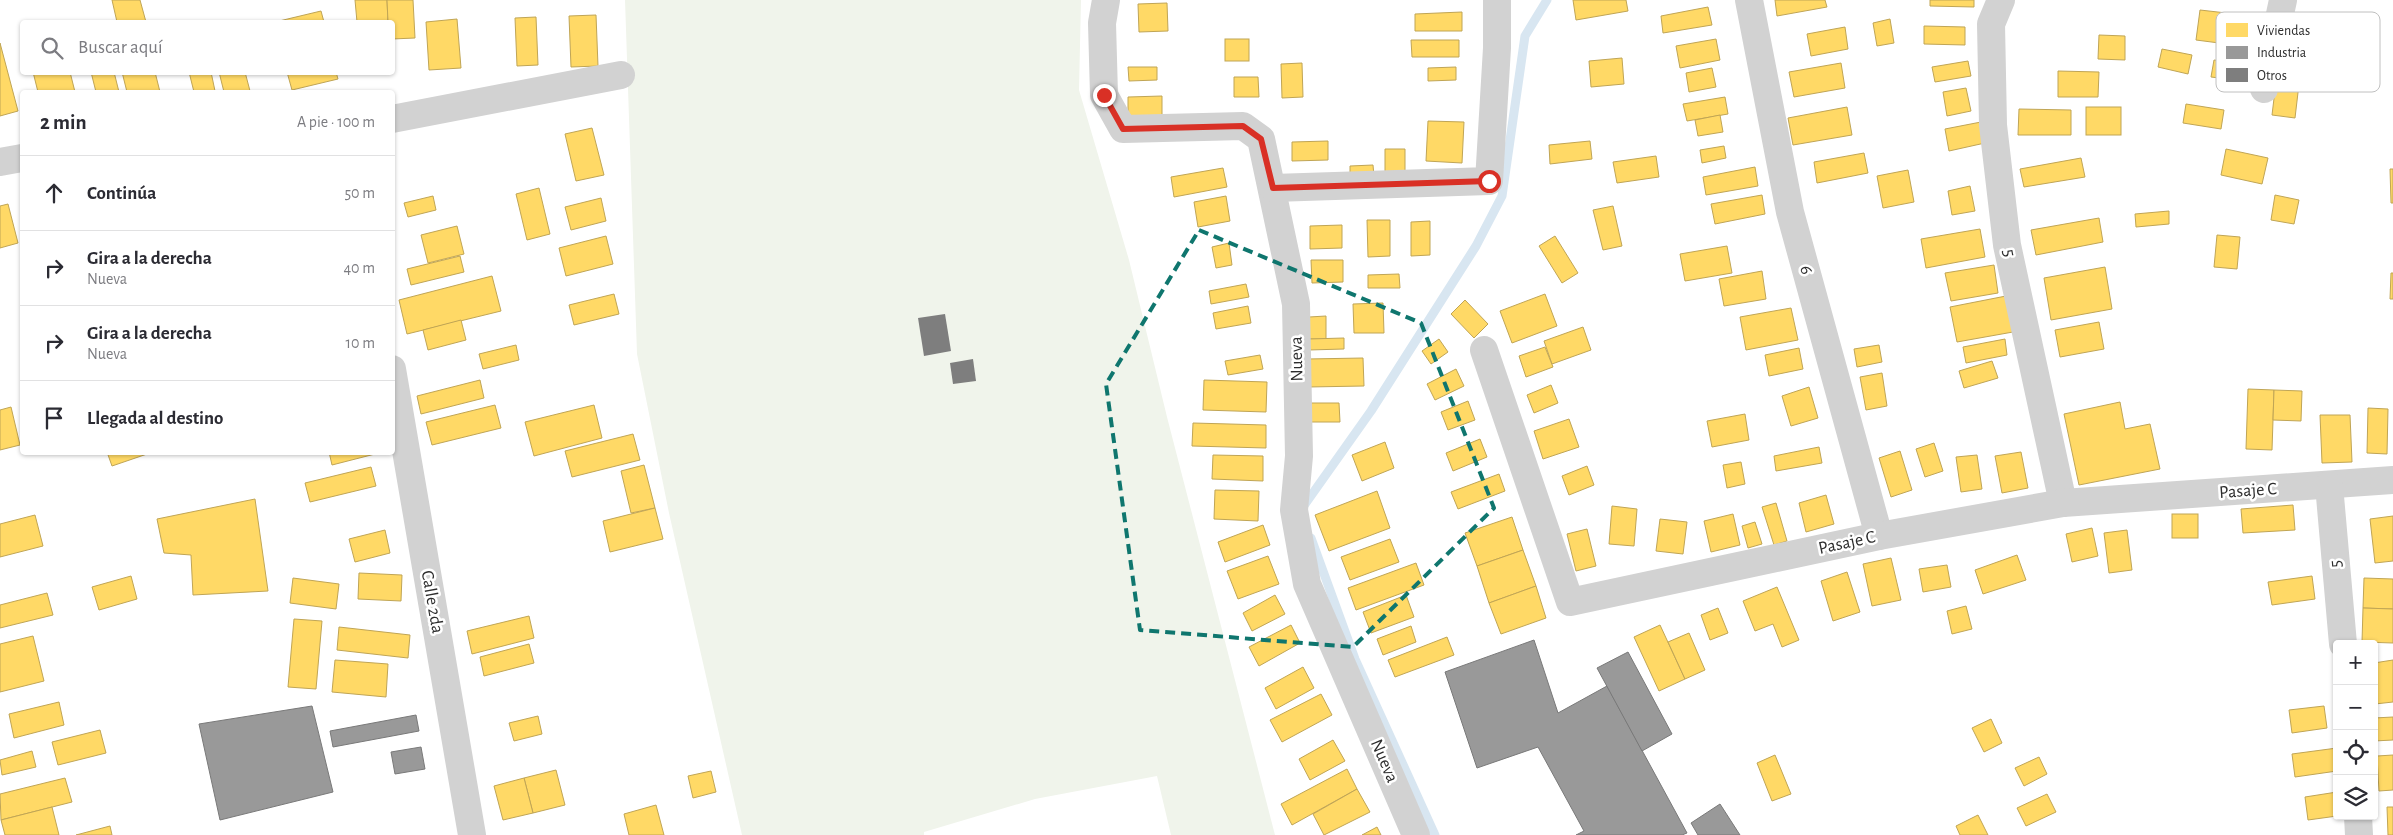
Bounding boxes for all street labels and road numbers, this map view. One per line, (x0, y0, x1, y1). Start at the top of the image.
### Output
street label: 5 (1999, 248, 2019, 258)
street label: 6 (1796, 264, 1816, 276)
street label: Nueva (1288, 336, 1306, 382)
street label: Pasaje C (2219, 480, 2277, 502)
street label: Pasaje C (1817, 528, 1877, 558)
street label: 5 (2327, 559, 2345, 569)
street label: Calle 2da (418, 569, 446, 635)
street label: Nueva (1367, 737, 1401, 785)

